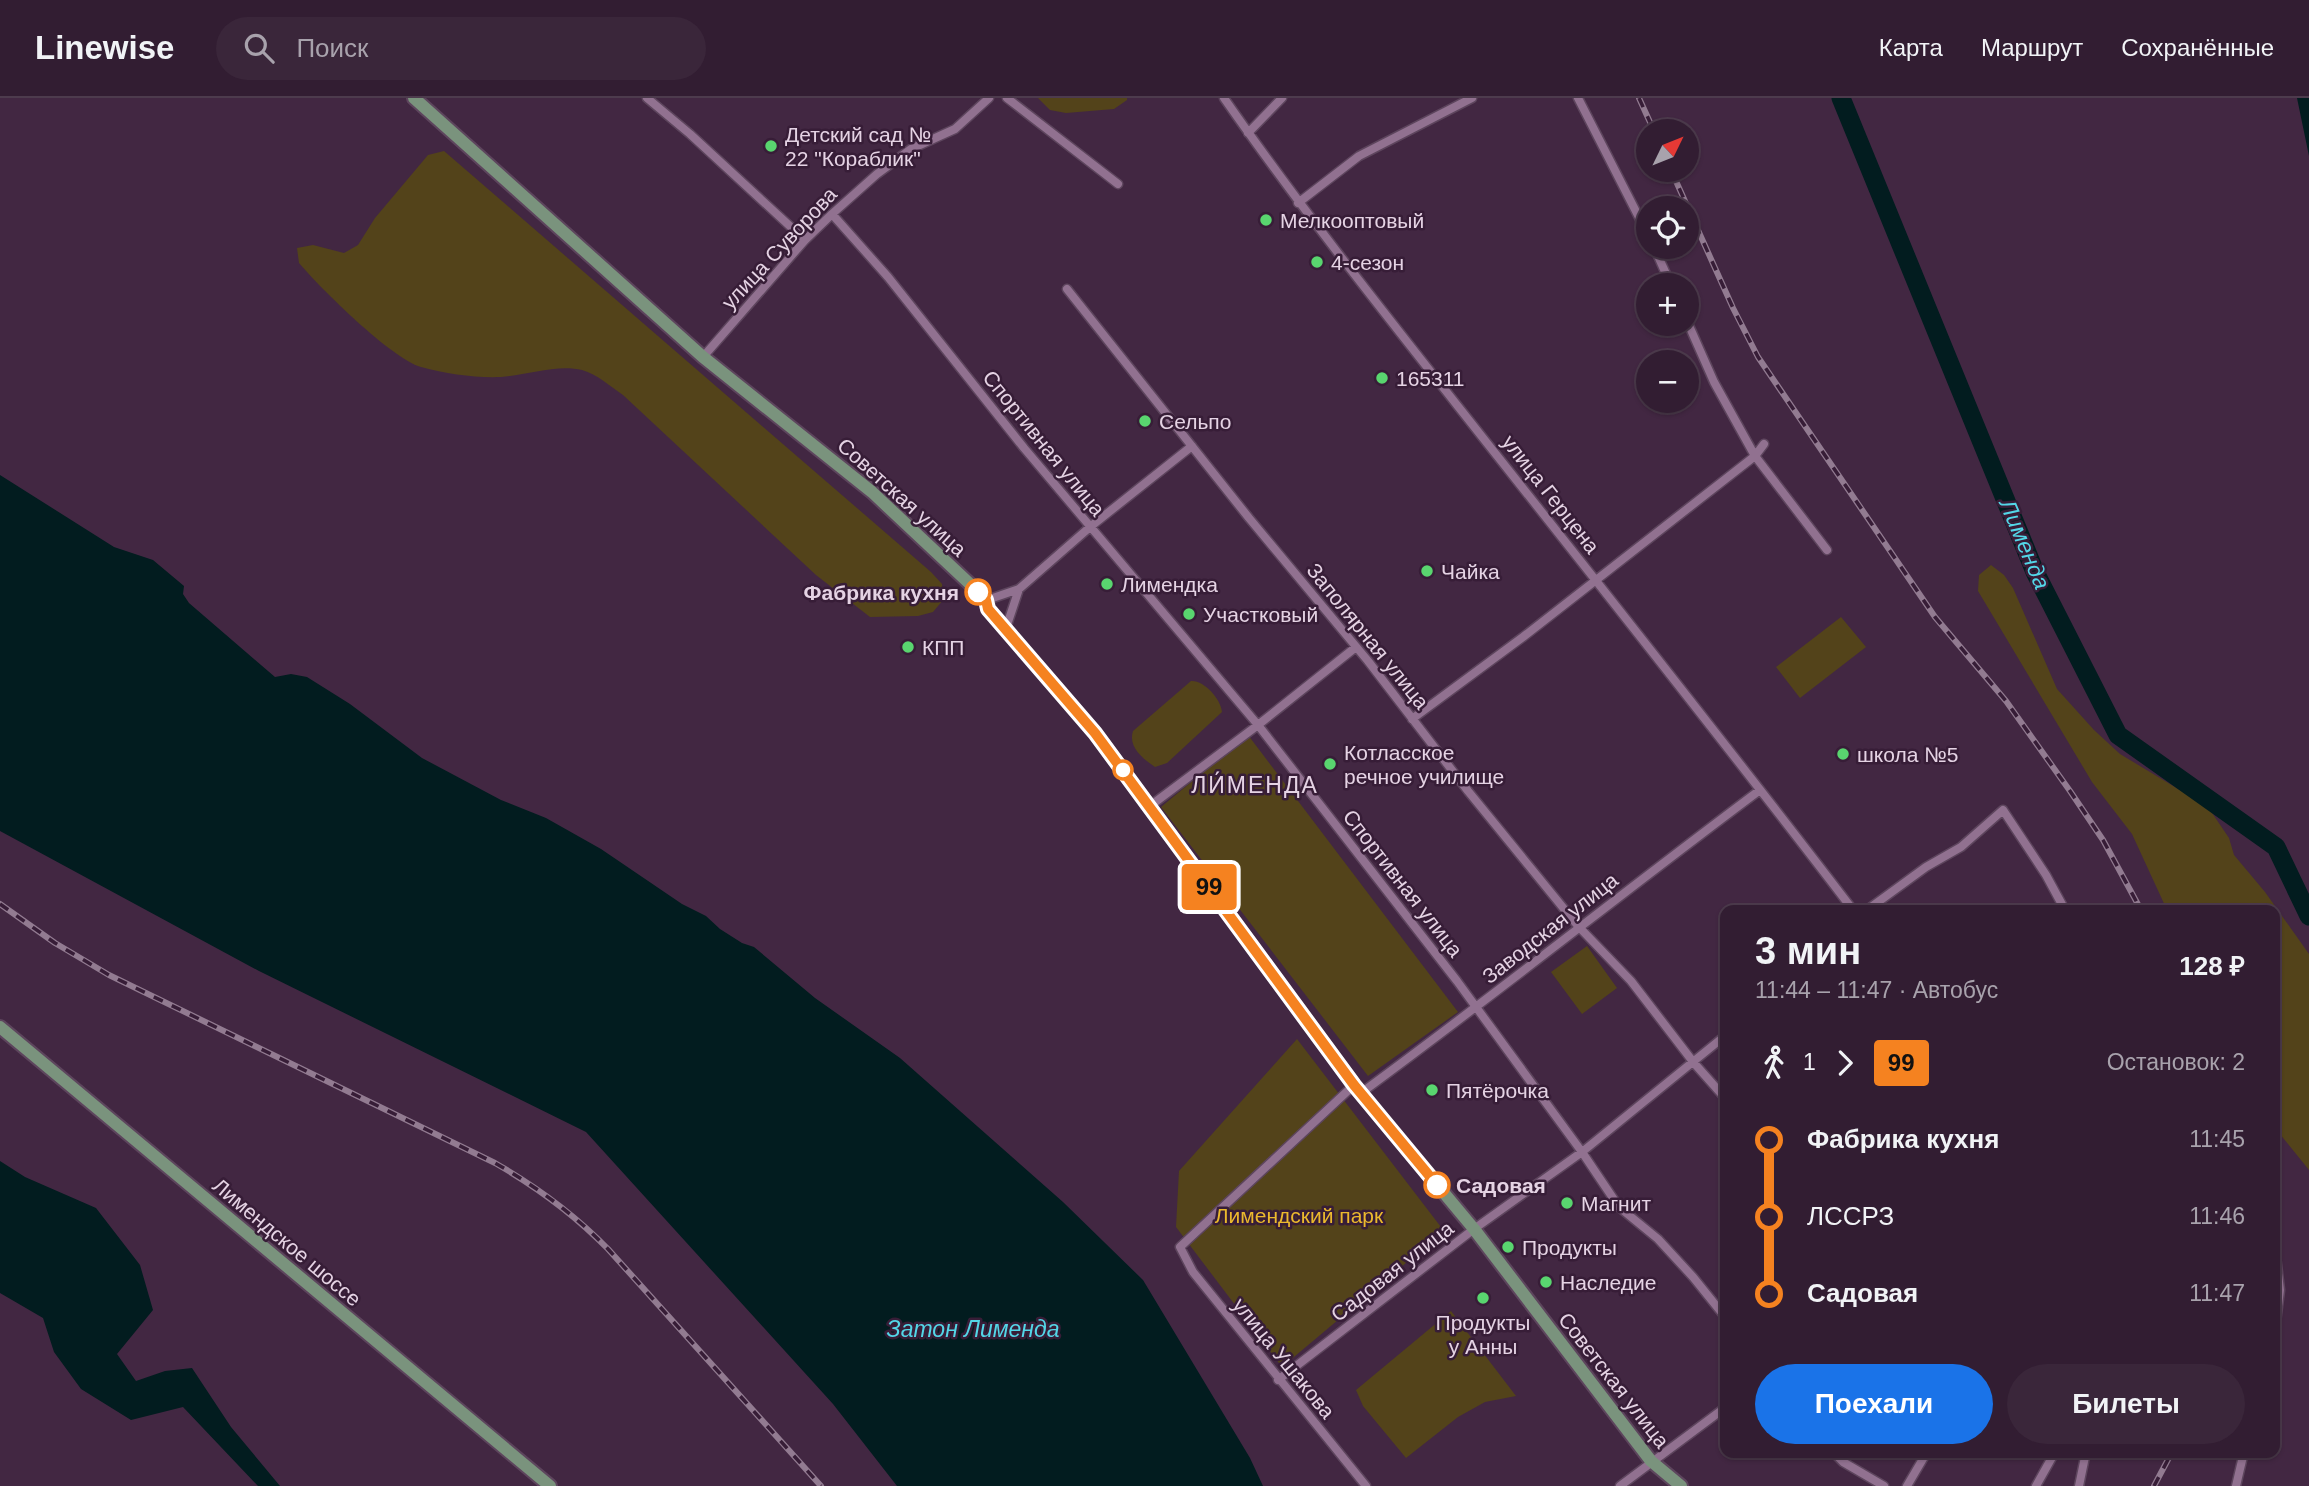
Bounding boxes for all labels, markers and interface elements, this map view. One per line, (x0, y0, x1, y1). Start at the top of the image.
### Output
search box (216, 17, 706, 80)
text: Linewise (35, 29, 174, 66)
icon: search (240, 29, 278, 67)
text: Поиск (296, 33, 368, 63)
text: Карта (1879, 34, 1943, 61)
text: Маршрут (1981, 34, 2083, 61)
text: Сохранённые (2121, 34, 2274, 61)
north arrow (1636, 119, 1699, 182)
map controls (1636, 119, 1699, 413)
place label: Детский сад № 22 "Кораблик" (785, 123, 931, 170)
marker: Детский сад № 22 "Кораблик" (763, 138, 779, 154)
street label: улица Суворова (717, 182, 841, 314)
button: locate (1636, 196, 1699, 259)
place label: Мелкооптовый (1280, 209, 1424, 232)
marker: Мелкооптовый (1258, 212, 1274, 228)
place label: 4-сезон (1331, 251, 1404, 274)
marker: 4-сезон (1309, 254, 1325, 270)
button: + (1636, 273, 1699, 336)
button: − (1636, 350, 1699, 413)
street label: Спортивная улица (978, 366, 1110, 520)
place label: 165311 (1396, 367, 1465, 390)
marker: 165311 (1374, 370, 1390, 386)
place label: Сельпо (1159, 410, 1231, 433)
marker: Сельпо (1137, 413, 1153, 429)
street label: улица Герцена (1498, 430, 1604, 558)
street label: Советская улица (833, 433, 971, 561)
water label: Лименда (1994, 493, 2056, 593)
street label: Заполярная улица (1302, 559, 1434, 714)
place label: Чайка (1441, 560, 1500, 583)
marker: Чайка (1419, 563, 1435, 579)
place label: Лимендка (1121, 573, 1218, 596)
marker: Лимендка (1099, 576, 1115, 592)
marker: Фабрика кухня (965, 579, 991, 605)
place label: Фабрика кухня (804, 581, 959, 604)
place label: Участковый (1203, 603, 1318, 626)
marker: Участковый (1181, 606, 1197, 622)
place label: КПП (922, 636, 964, 659)
marker: КПП (900, 639, 916, 655)
place label: Котласское речное училище (1344, 741, 1504, 788)
place label: школа №5 (1857, 743, 1958, 766)
marker: школа №5 (1835, 746, 1851, 762)
marker: Котласское речное училище (1322, 756, 1338, 772)
unlabelled marker (1113, 760, 1133, 780)
district label: ЛИ́МЕНДА (1191, 771, 1319, 798)
street label: Спортивная улица (1338, 805, 1468, 961)
line badge: 99 (1178, 864, 1240, 910)
street label: Заводская улица (1478, 868, 1623, 988)
text: 99 (1196, 873, 1222, 900)
text: 3 мин (1755, 930, 1861, 972)
text: 128 ₽ (2179, 951, 2245, 981)
text: 11:44 – 11:47 · Автобус (1755, 977, 1998, 1003)
icon: walk (1755, 1044, 1793, 1082)
icon: forward (1826, 1044, 1864, 1082)
text: 1 (1803, 1049, 1816, 1075)
text: 99 (1888, 1049, 1915, 1076)
text: Остановок: 2 (2107, 1049, 2245, 1075)
place label: Пятёрочка (1446, 1079, 1549, 1102)
marker: Пятёрочка (1424, 1082, 1440, 1098)
text: Фабрика кухня (1807, 1124, 1999, 1154)
text: 11:45 (2189, 1126, 2245, 1152)
marker: Садовая (1424, 1172, 1450, 1198)
street label: Лимендское шоссе (208, 1173, 366, 1311)
place label: Садовая (1456, 1174, 1546, 1197)
place label: Магнит (1581, 1192, 1651, 1215)
marker: Магнит (1559, 1195, 1575, 1211)
text: ЛССРЗ (1807, 1201, 1894, 1231)
text: 11:46 (2189, 1203, 2245, 1229)
park label: Лимендский парк (1215, 1204, 1384, 1227)
street label: Садовая улица (1326, 1216, 1458, 1326)
place label: Продукты (1522, 1236, 1617, 1259)
marker: Продукты (1500, 1239, 1516, 1255)
place label: Наследие (1560, 1271, 1656, 1294)
marker: Наследие (1538, 1274, 1554, 1290)
text: Садовая (1807, 1278, 1918, 1308)
text: 11:47 (2189, 1280, 2245, 1306)
marker: Продукты у Анны (1475, 1290, 1491, 1306)
street label: улица Ушакова (1228, 1293, 1340, 1423)
street label: Советская улица (1554, 1308, 1674, 1452)
place label: Продукты у Анны (1436, 1311, 1530, 1358)
water label: Затон Лименда (887, 1316, 1059, 1342)
button: Поехали (1755, 1364, 1993, 1444)
button: Билеты (2007, 1364, 2245, 1444)

